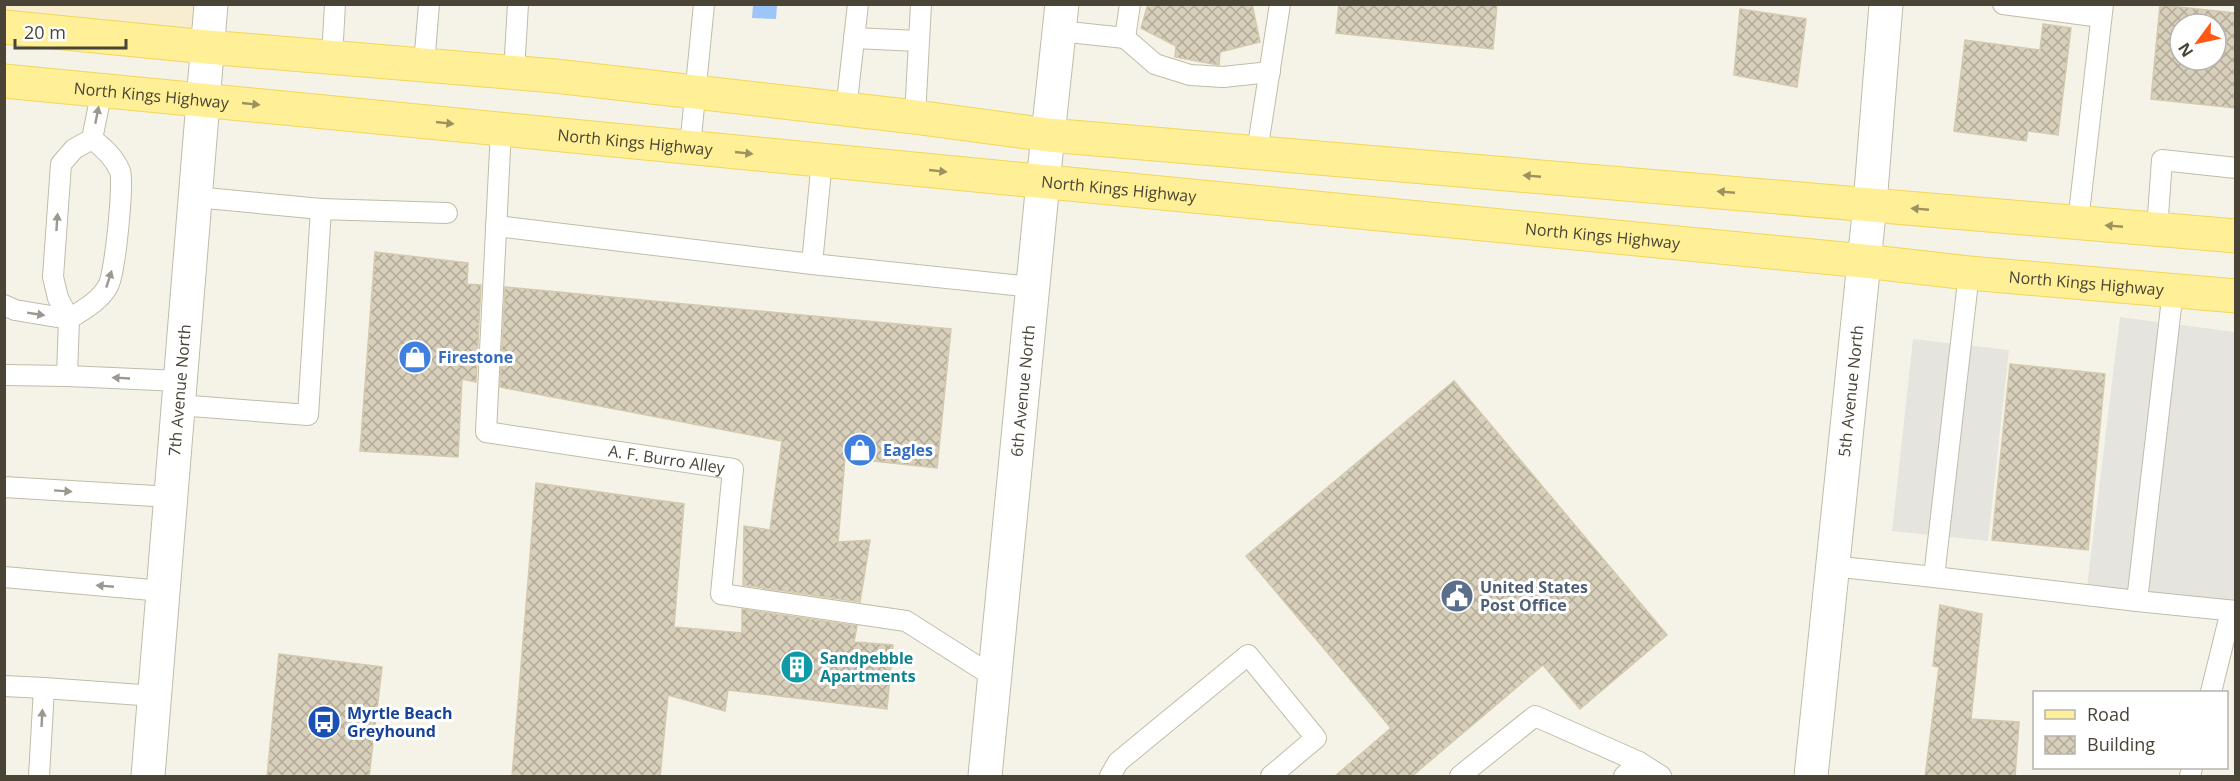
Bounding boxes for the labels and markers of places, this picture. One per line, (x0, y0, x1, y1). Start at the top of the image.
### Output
shop icon: Firestone (397, 339, 433, 375)
place label: Firestone (438, 346, 513, 368)
shop icon: Eagles (842, 432, 878, 468)
place label: Eagles (883, 439, 933, 461)
place label: United States Post Office (1480, 576, 1588, 616)
public building icon: United States Post Office (1439, 578, 1475, 614)
place label: Sandpebble Apartments (820, 647, 916, 687)
building icon: Sandpebble Apartments (779, 649, 815, 685)
place label: Myrtle Beach Greyhound (347, 702, 453, 742)
bus stop icon: Myrtle Beach Greyhound (306, 704, 342, 740)

